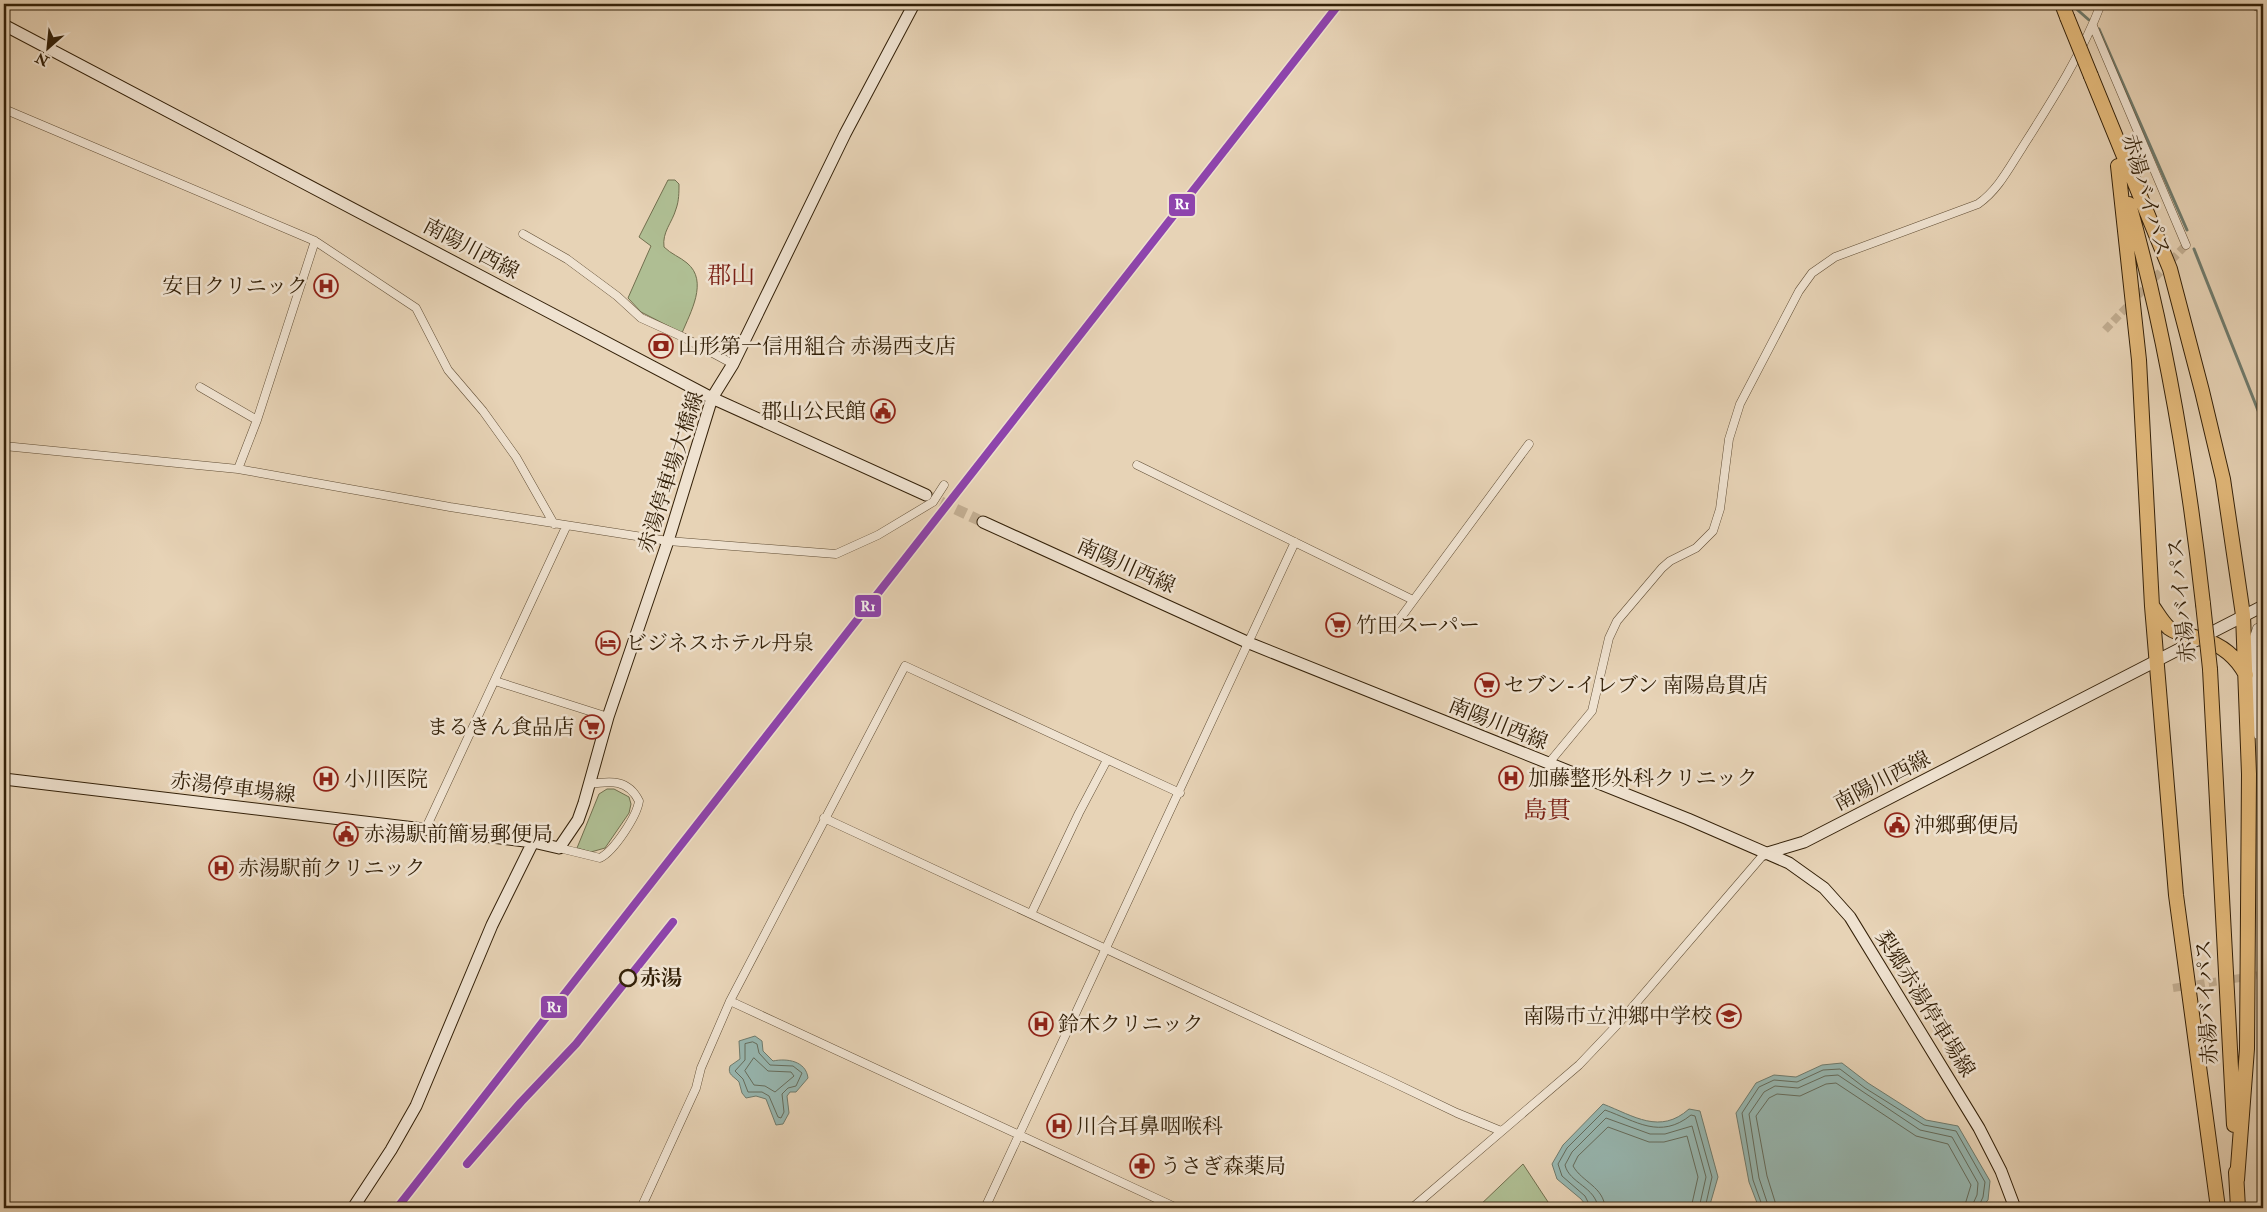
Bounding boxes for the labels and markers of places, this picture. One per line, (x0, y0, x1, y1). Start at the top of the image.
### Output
place label: 安日クリニック (162, 273, 308, 300)
hospital icon: 安日クリニック (313, 273, 339, 299)
bank icon: 山形第一信用組合 赤湯西支店 (648, 333, 674, 359)
place label: 山形第一信用組合 赤湯西支店 (678, 333, 955, 360)
place label: 郡山公民館 (761, 398, 866, 425)
public building icon: 郡山公民館 (870, 398, 896, 424)
supermarket icon: 竹田スーパー (1325, 612, 1351, 638)
place label: 竹田スーパー (1356, 612, 1480, 639)
hotel icon: ビジネスホテル丹泉 (595, 630, 621, 656)
place label: ビジネスホテル丹泉 (626, 630, 813, 657)
supermarket icon: セブン-イレブン 南陽島貫店 (1474, 672, 1500, 698)
place label: セブン-イレブン 南陽島貫店 (1504, 672, 1768, 699)
place label: まるきん食品店 (427, 714, 574, 741)
supermarket icon: まるきん食品店 (579, 714, 605, 740)
hospital icon: 加藤整形外科クリニック (1498, 765, 1524, 791)
place label: 加藤整形外科クリニック (1528, 765, 1758, 792)
hospital icon: 小川医院 (313, 766, 339, 792)
place label: 小川医院 (344, 766, 428, 793)
public building icon: 沖郷郵便局 (1884, 812, 1910, 838)
place label: 沖郷郵便局 (1914, 812, 2019, 839)
public building icon: 赤湯駅前簡易郵便局 (333, 821, 359, 847)
place label: 赤湯駅前簡易郵便局 (364, 821, 553, 848)
hospital icon: 赤湯駅前クリニック (208, 855, 234, 881)
place label: 赤湯駅前クリニック (238, 855, 426, 882)
place label: 赤湯 (640, 965, 682, 992)
marker: 赤湯 (619, 969, 637, 987)
place label: 南陽市立沖郷中学校 (1523, 1003, 1712, 1030)
school or university icon: 南陽市立沖郷中学校 (1716, 1003, 1742, 1029)
hospital icon: 鈴木クリニック (1028, 1011, 1054, 1037)
place label: 鈴木クリニック (1058, 1011, 1204, 1038)
hospital icon: 川合耳鼻咽喉科 (1046, 1113, 1072, 1139)
place label: 川合耳鼻咽喉科 (1076, 1113, 1223, 1140)
pharmacy icon: うさぎ森薬局 (1129, 1153, 1155, 1179)
place label: うさぎ森薬局 (1160, 1153, 1286, 1180)

